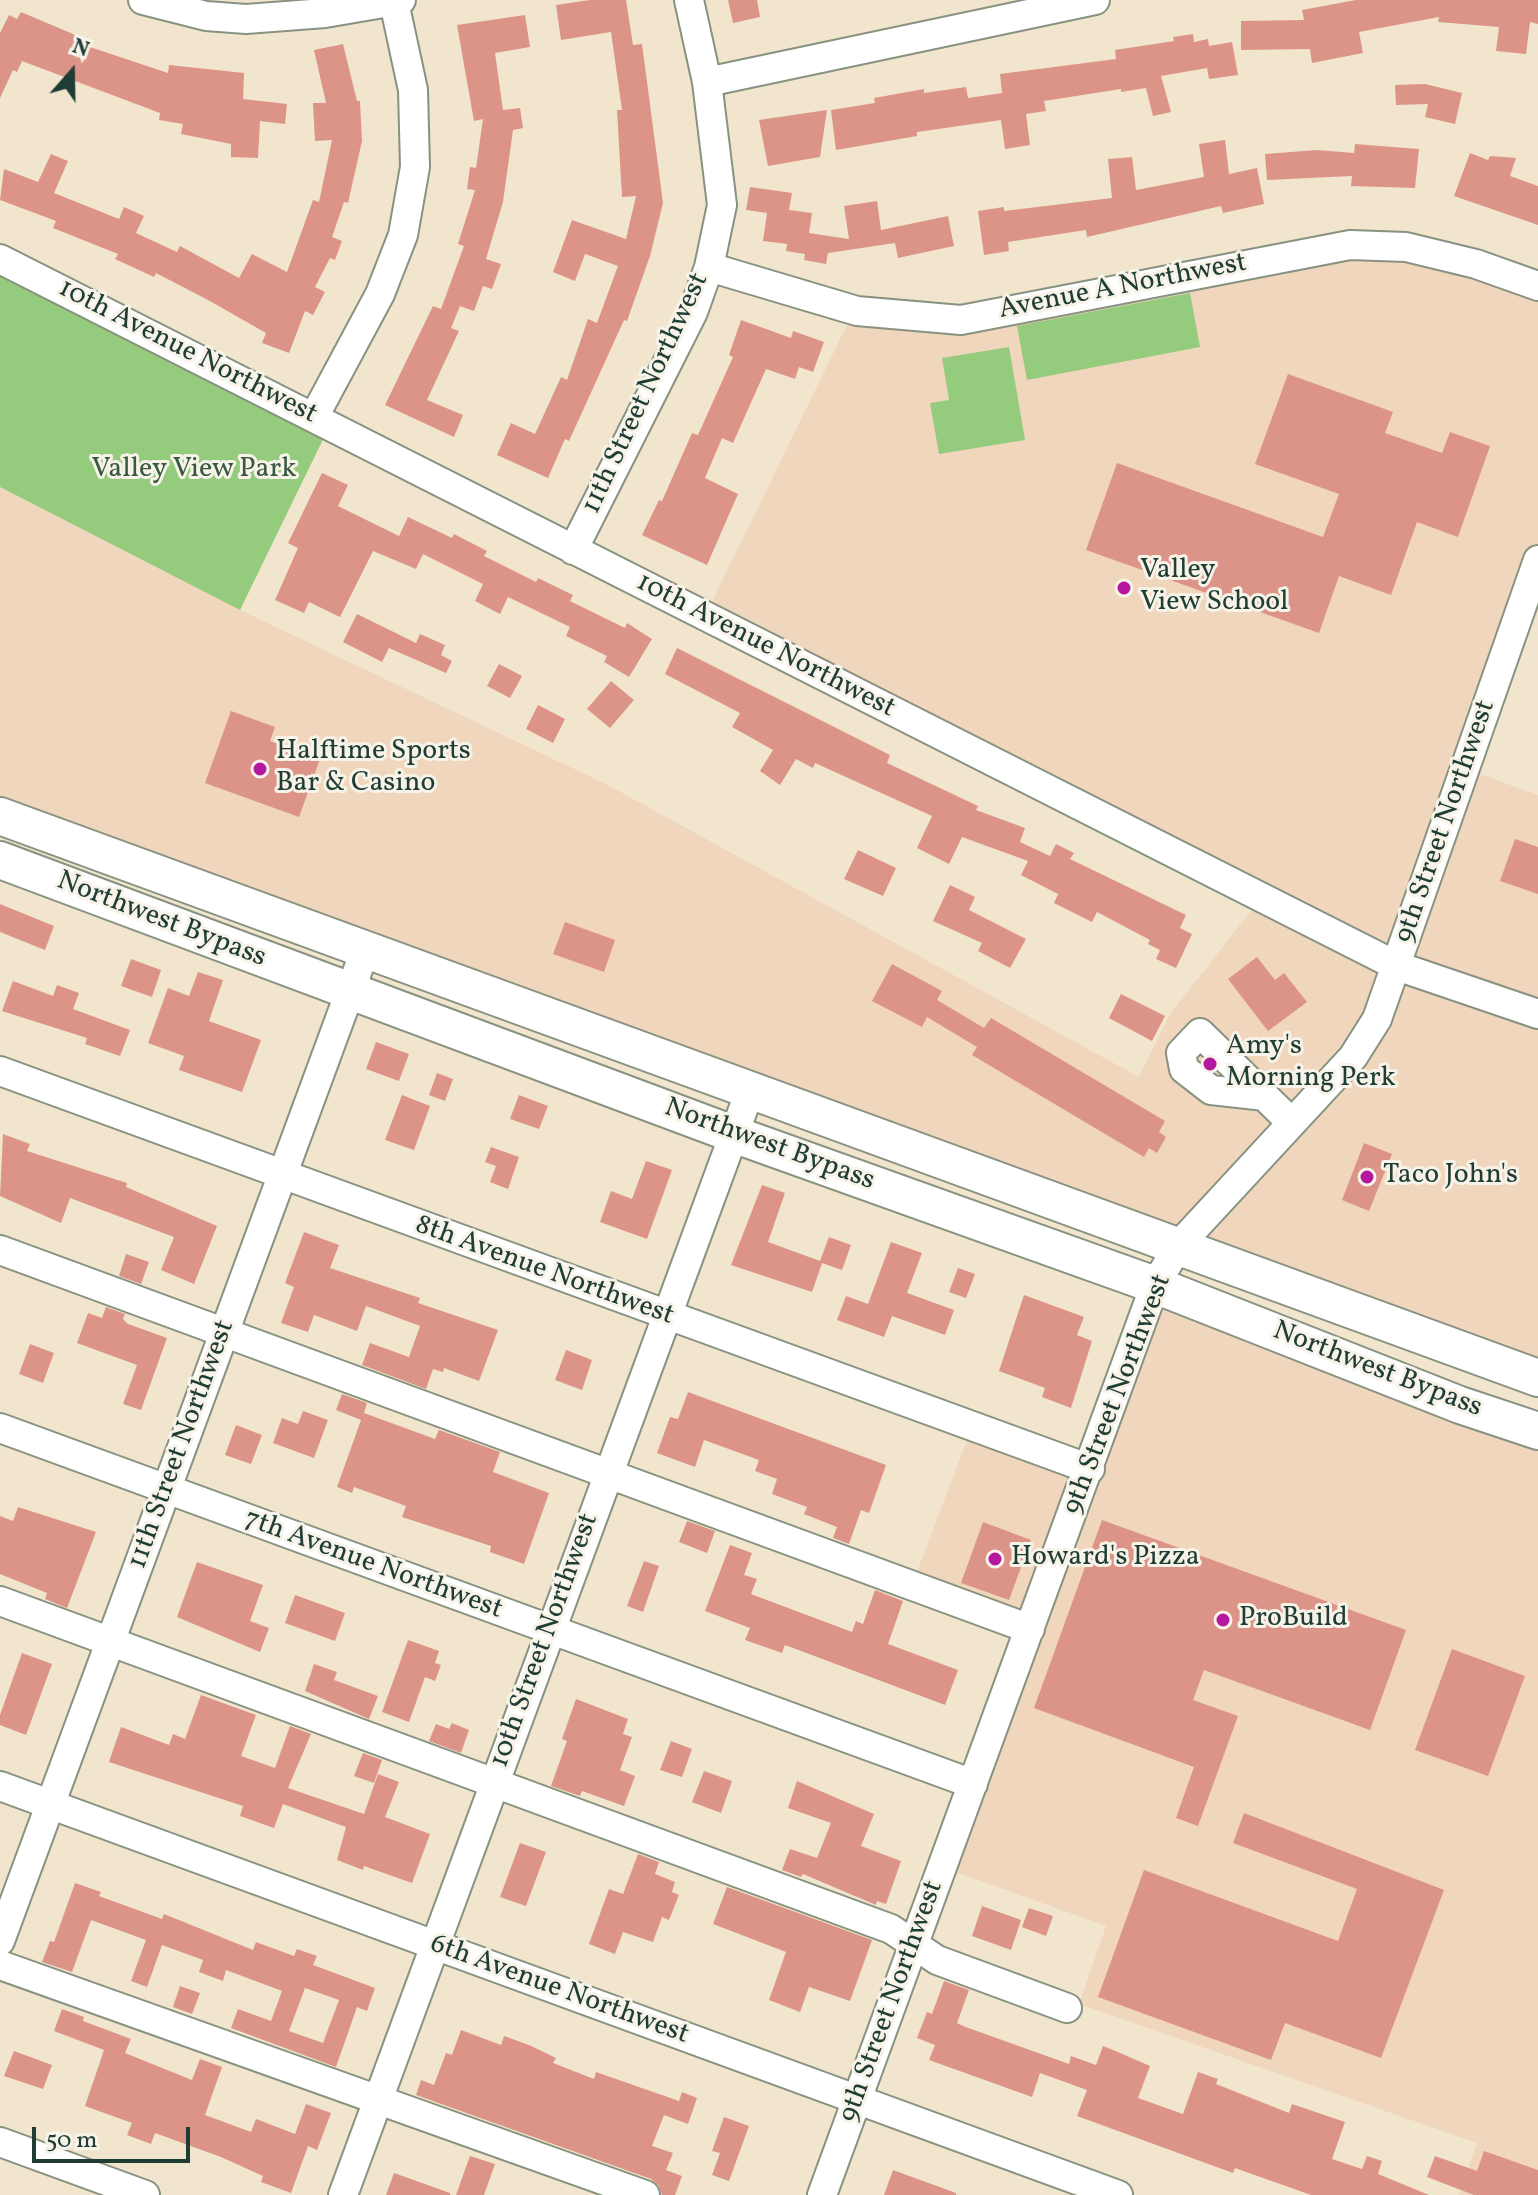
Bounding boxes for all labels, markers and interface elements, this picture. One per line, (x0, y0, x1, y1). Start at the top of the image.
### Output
north arrow (32, 32, 112, 112)
text: N (68, 32, 93, 66)
street label: Avenue A Northwest (996, 247, 1250, 329)
street label: 11th Street Northwest (576, 268, 718, 520)
street label: 10th Avenue Northwest (52, 273, 322, 433)
park label: Valley View Park (92, 454, 296, 488)
place label: Valley View School (1140, 555, 1288, 621)
street label: 10th Avenue Northwest (630, 567, 900, 727)
marker: Valley View School (1115, 579, 1133, 597)
street label: 9th Street Northwest (1390, 696, 1504, 948)
place label: Halftime Sports Bar & Casino (276, 736, 471, 802)
marker: Halftime Sports Bar & Casino (251, 760, 269, 778)
street label: Northwest Bypass (52, 866, 270, 976)
place label: Amy's Morning Perk (1226, 1031, 1396, 1097)
marker: Amy's Morning Perk (1201, 1055, 1219, 1073)
street label: Northwest Bypass (659, 1092, 879, 1200)
place label: Taco John's (1383, 1160, 1518, 1194)
marker: Taco John's (1358, 1168, 1376, 1186)
street label: 8th Avenue Northwest (410, 1210, 678, 1334)
street label: 9th Street Northwest (1058, 1270, 1180, 1520)
street label: 11th Street Northwest (122, 1316, 244, 1574)
street label: Northwest Bypass (1268, 1316, 1486, 1426)
street label: 7th Avenue Northwest (239, 1504, 507, 1628)
street label: 10th Street Northwest (484, 1509, 608, 1773)
place label: Howard's Pizza (1011, 1542, 1200, 1576)
marker: Howard's Pizza (986, 1550, 1004, 1568)
place label: ProBuild (1239, 1603, 1348, 1637)
marker: ProBuild (1214, 1611, 1232, 1629)
street label: 9th Street Northwest (834, 1876, 952, 2128)
street label: 6th Avenue Northwest (425, 1929, 693, 2053)
scale bar (36, 2111, 194, 2161)
text: 50 m (46, 2124, 98, 2158)

